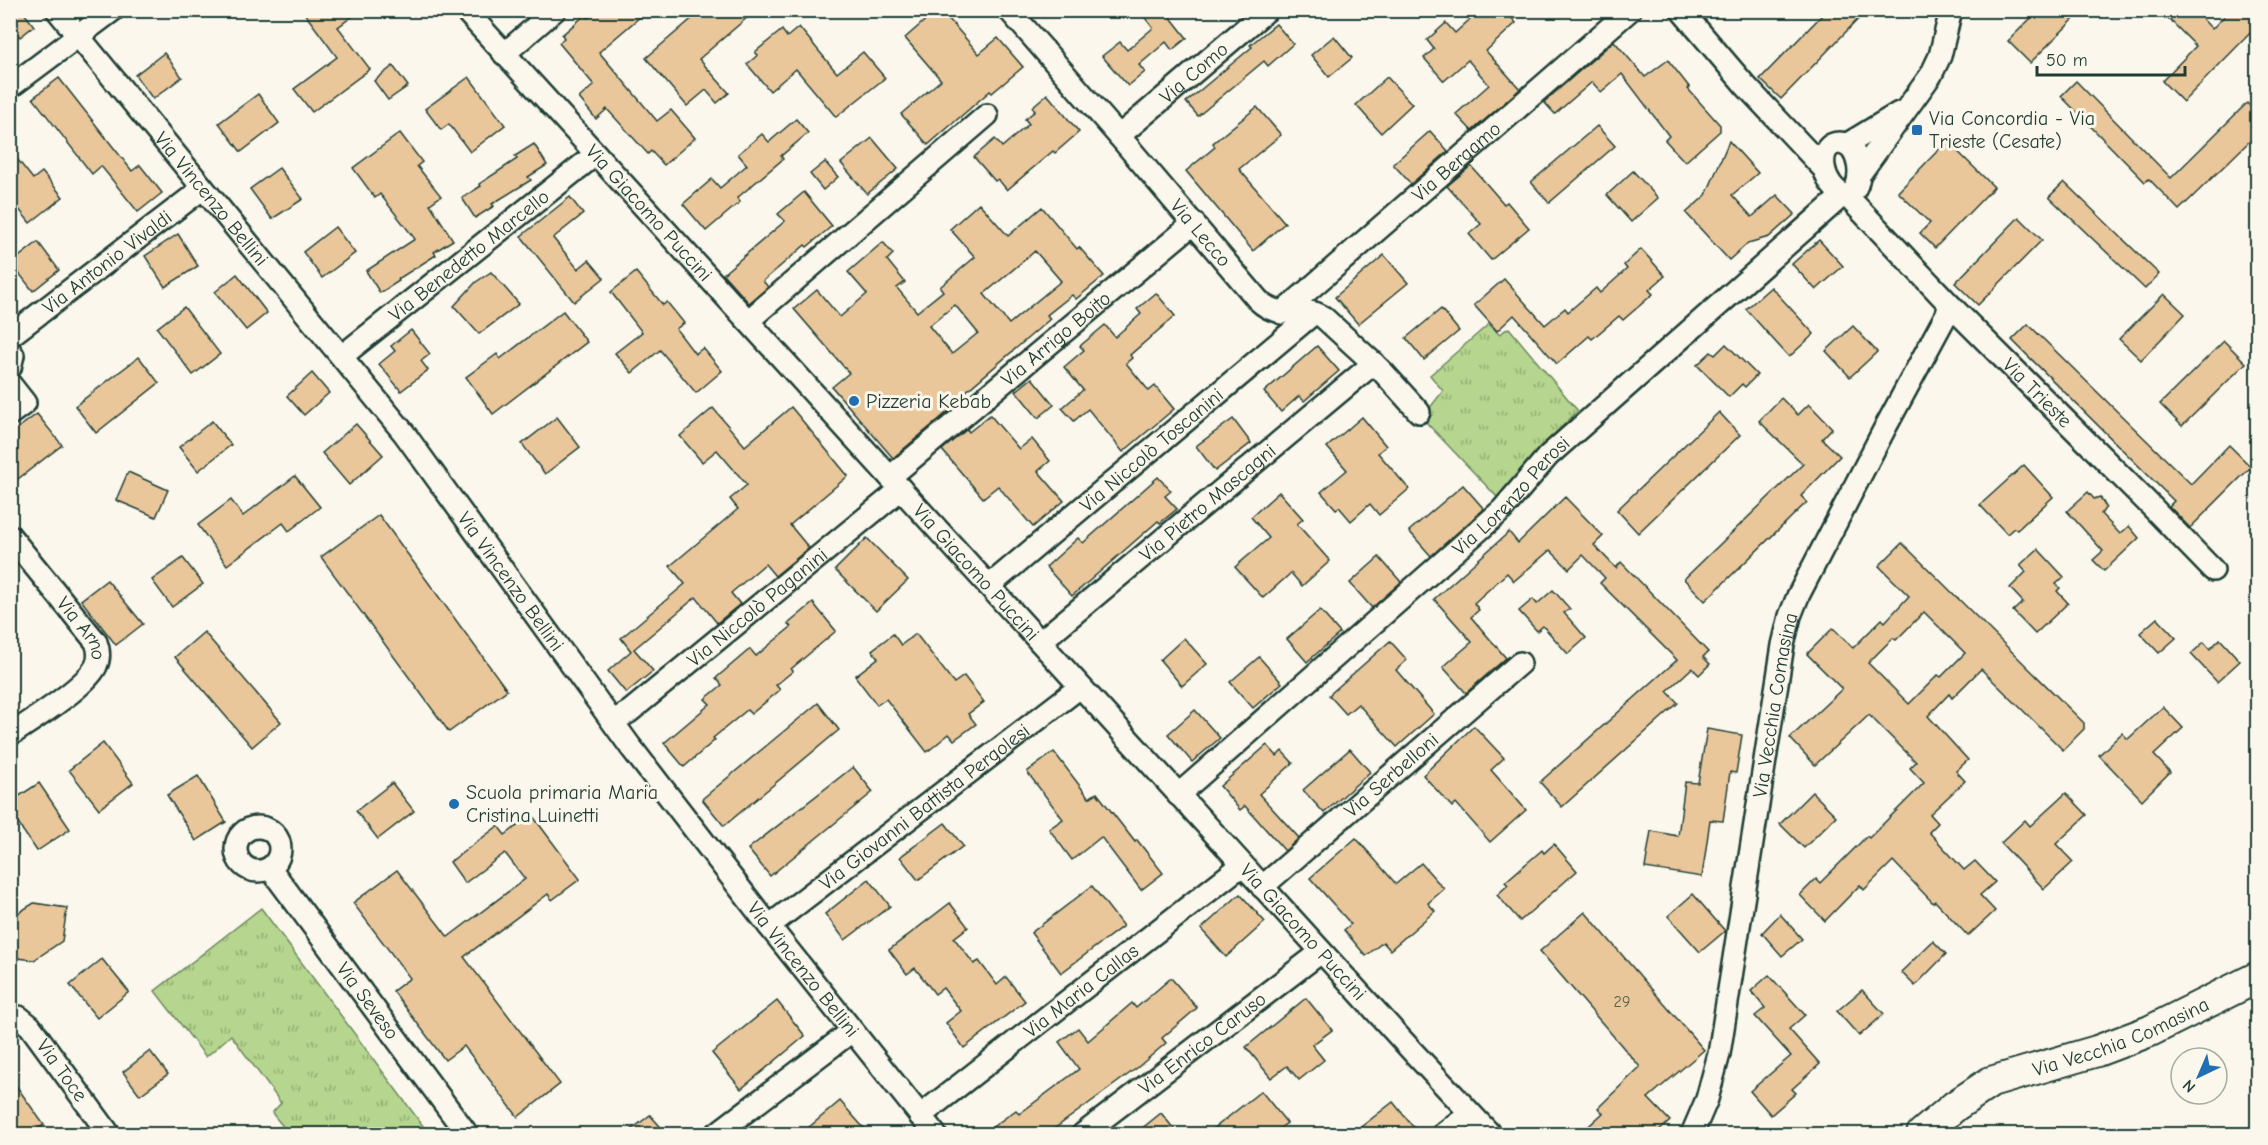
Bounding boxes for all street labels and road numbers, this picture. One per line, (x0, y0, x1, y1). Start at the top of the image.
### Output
street label: Via Como (1155, 37, 1233, 108)
street label: Via Bergamo (1407, 117, 1506, 207)
street label: Via Vincenzo Bellini (150, 127, 273, 271)
street label: Via Giacomo Puccini (581, 140, 717, 286)
street label: Via Benedetto Marcello (384, 185, 554, 326)
street label: Via Lecco (1165, 194, 1236, 272)
street label: Via Antonio Vivaldi (38, 205, 176, 319)
street label: Via Arrigo Boito (997, 287, 1115, 391)
street label: Via Trieste (1998, 353, 2077, 432)
street label: Via Niccolò Toscanini (1075, 383, 1228, 517)
street label: Via Lorenzo Perosi (1448, 431, 1574, 560)
street label: Via Pietro Mascagni (1135, 439, 1280, 566)
street label: Via Giacomo Puccini (908, 500, 1044, 645)
street label: Via Vincenzo Bellini (453, 507, 569, 656)
street label: Via Niccolò Paganini (683, 543, 832, 672)
street label: Via Arno (52, 592, 110, 660)
street label: Via Vecchia Comasina (1748, 610, 1802, 799)
street label: Via Giovanni Battista Pergolesi (815, 719, 1034, 895)
street label: Via Serbelloni (1340, 728, 1443, 822)
street label: Via Giacomo Puccini (1235, 859, 1371, 1005)
street label: Via Vincenzo Bellini (743, 897, 864, 1042)
street label: Via Maria Callas (1019, 939, 1143, 1043)
street label: Via Seveso (332, 958, 404, 1044)
street label: Via Enrico Caruso (1134, 987, 1271, 1099)
street label: Via Vecchia Comasina (2030, 992, 2213, 1081)
street label: Via Toce (32, 1035, 92, 1106)

